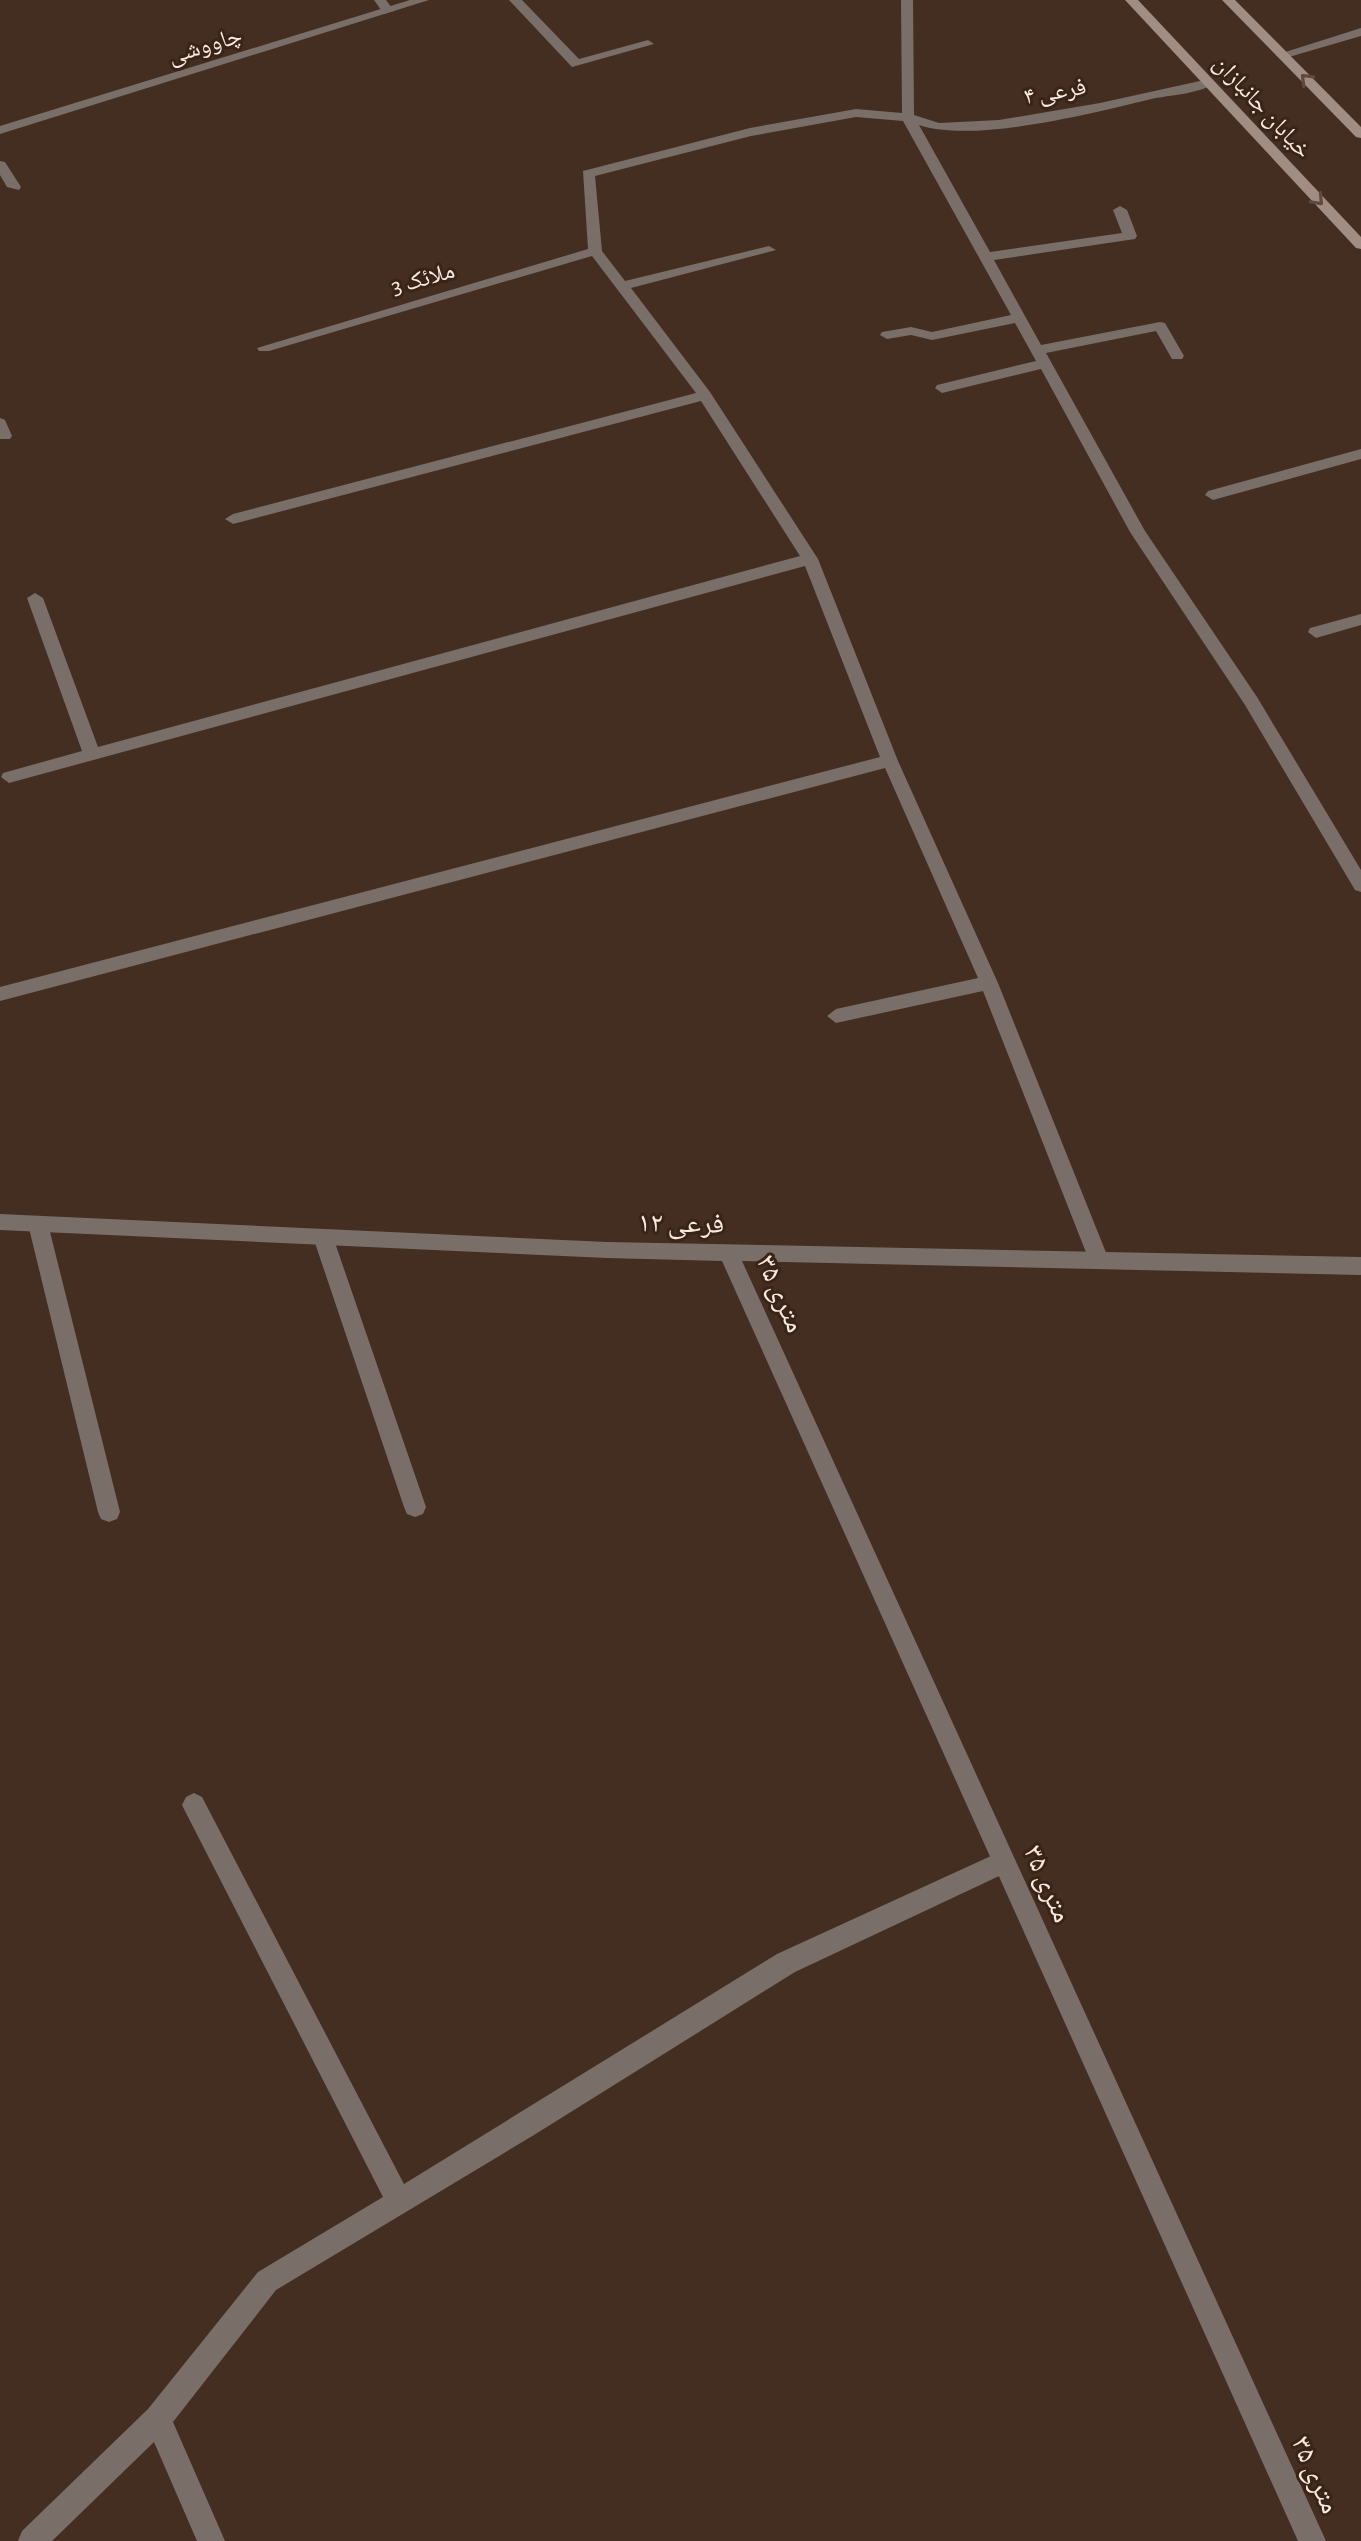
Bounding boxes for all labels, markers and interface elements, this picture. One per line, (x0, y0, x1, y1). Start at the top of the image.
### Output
street label: چاووشی (165, 23, 245, 70)
street label: خیابان جانبازان (1208, 51, 1315, 164)
one-way arrow (1301, 74, 1315, 88)
street label: فرعی ۴ (1022, 75, 1088, 110)
one-way arrow (1309, 190, 1323, 205)
street label: ملائک 3 (389, 259, 457, 299)
street label: فرعی ۱۲ (638, 1209, 724, 1241)
street label: ۳۵ متری (750, 1251, 809, 1337)
street label: ۳۵ متری (1017, 1841, 1076, 1927)
street label: ۳۵ متری (1285, 2432, 1344, 2518)

